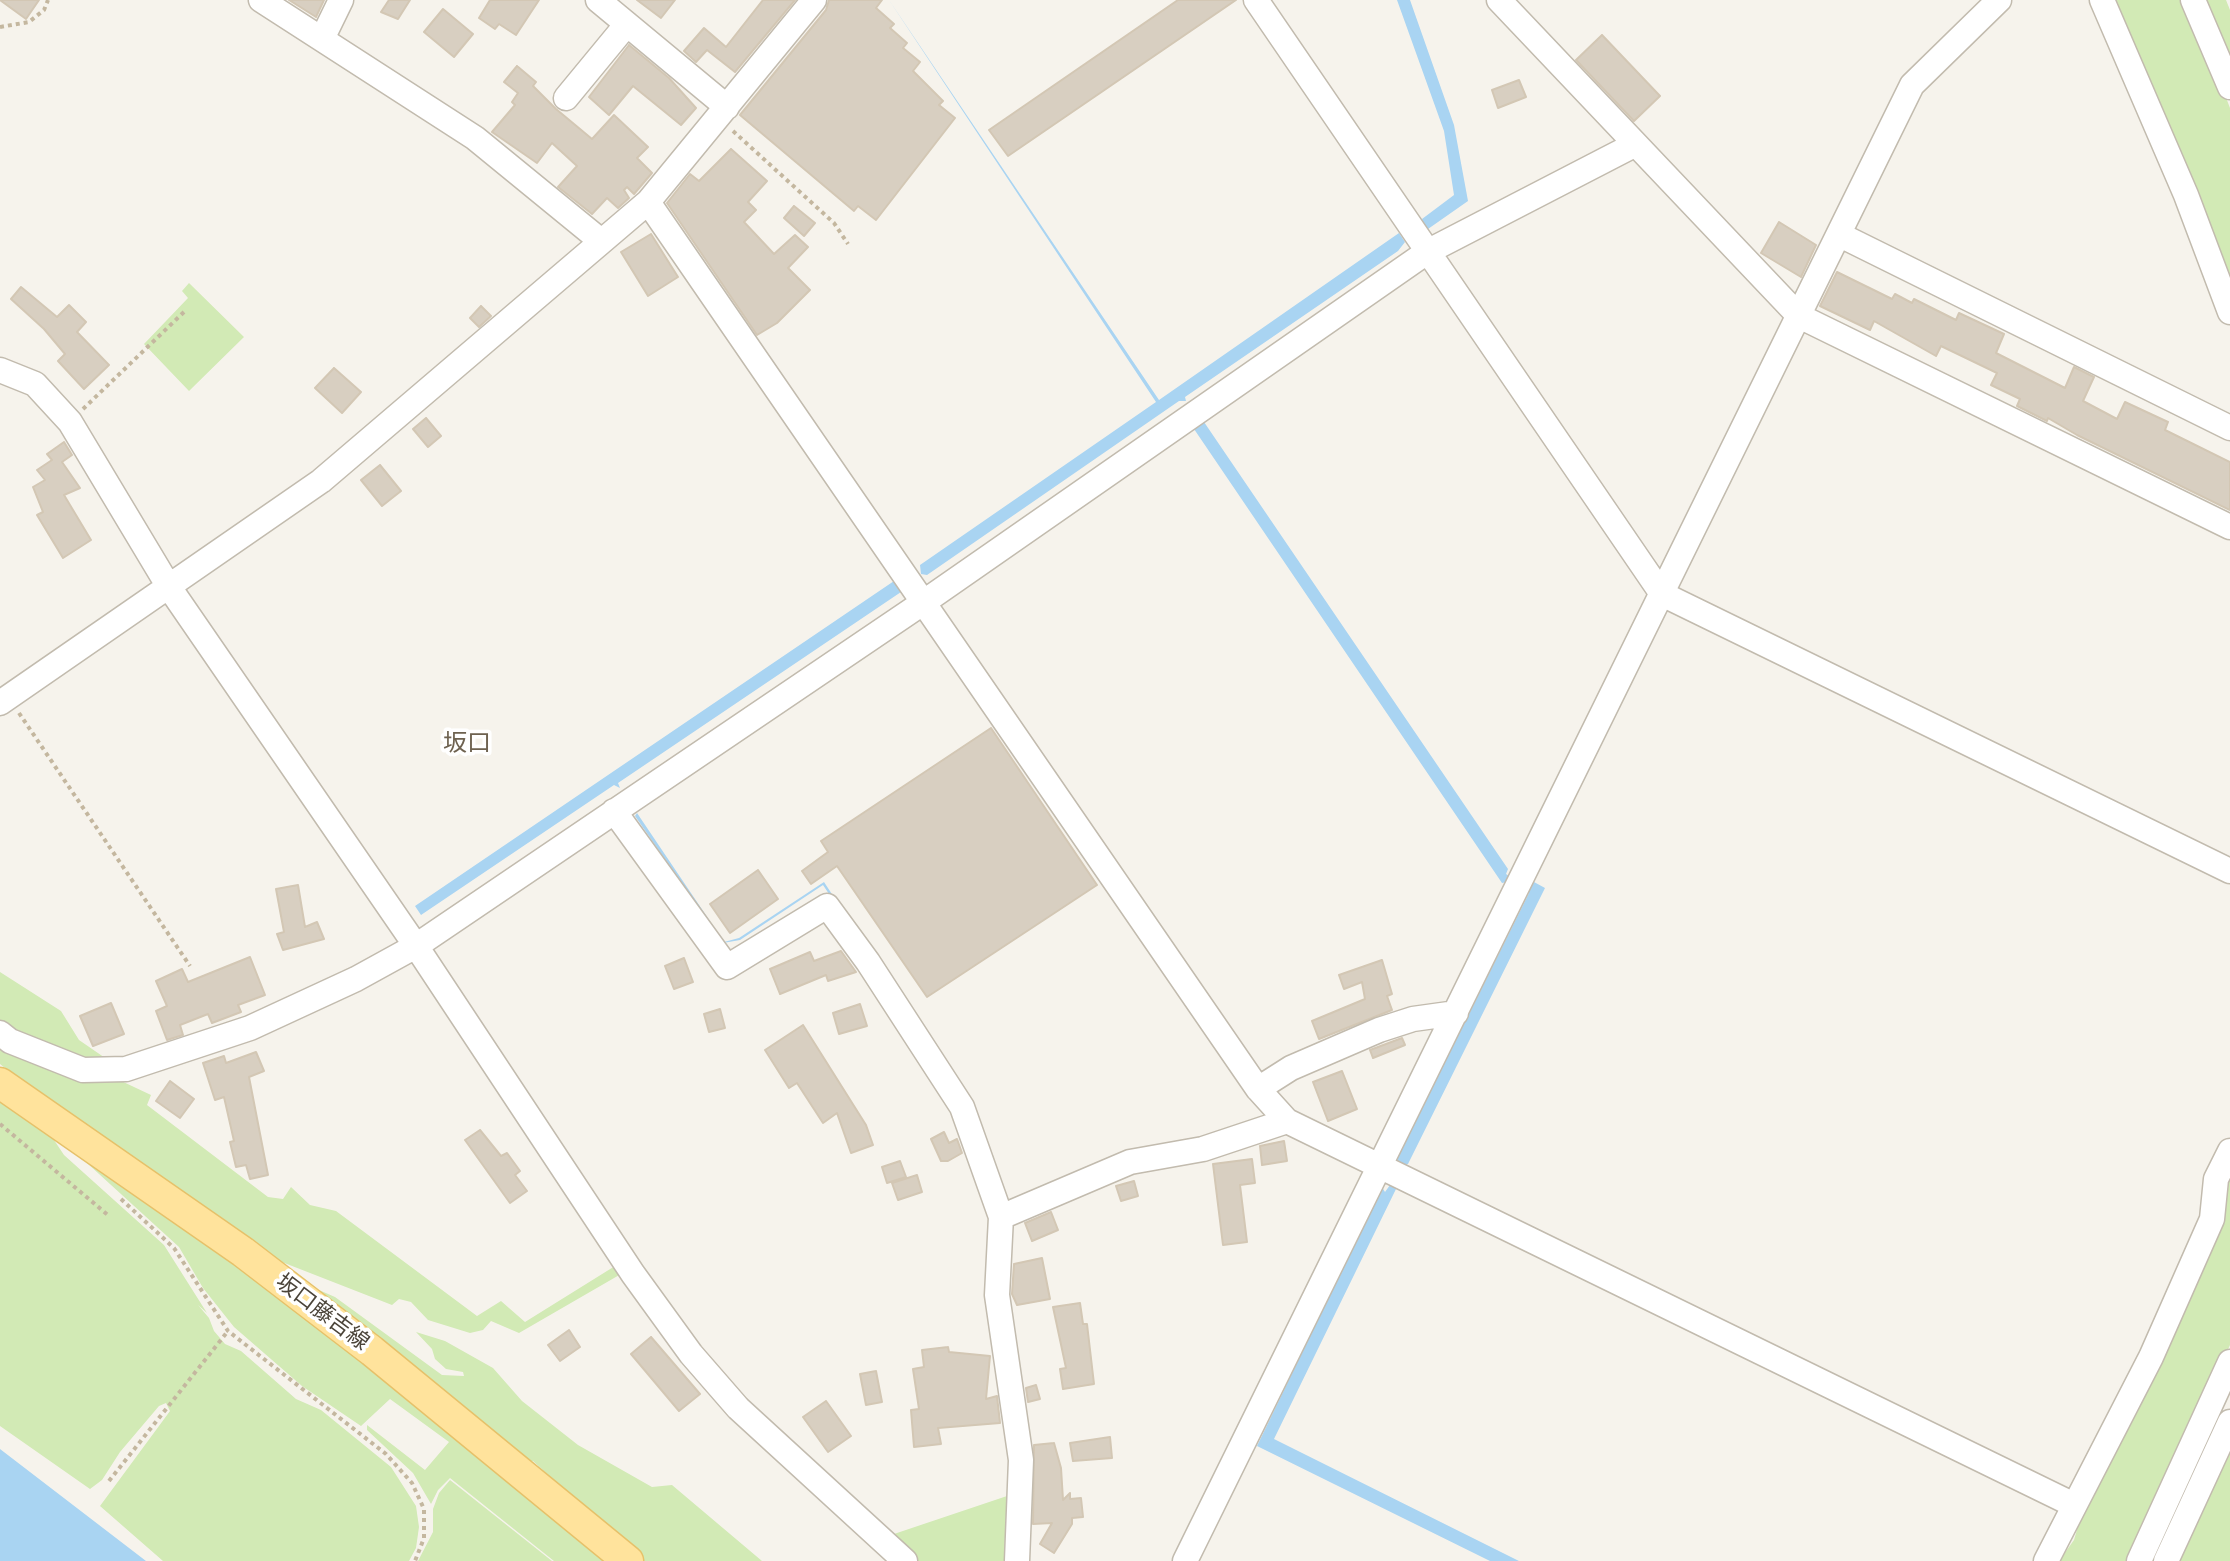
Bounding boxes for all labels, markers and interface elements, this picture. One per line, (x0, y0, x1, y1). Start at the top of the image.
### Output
district label: 坂口 (443, 731, 491, 759)
street label: 坂口藤吉線 (270, 1269, 374, 1357)

